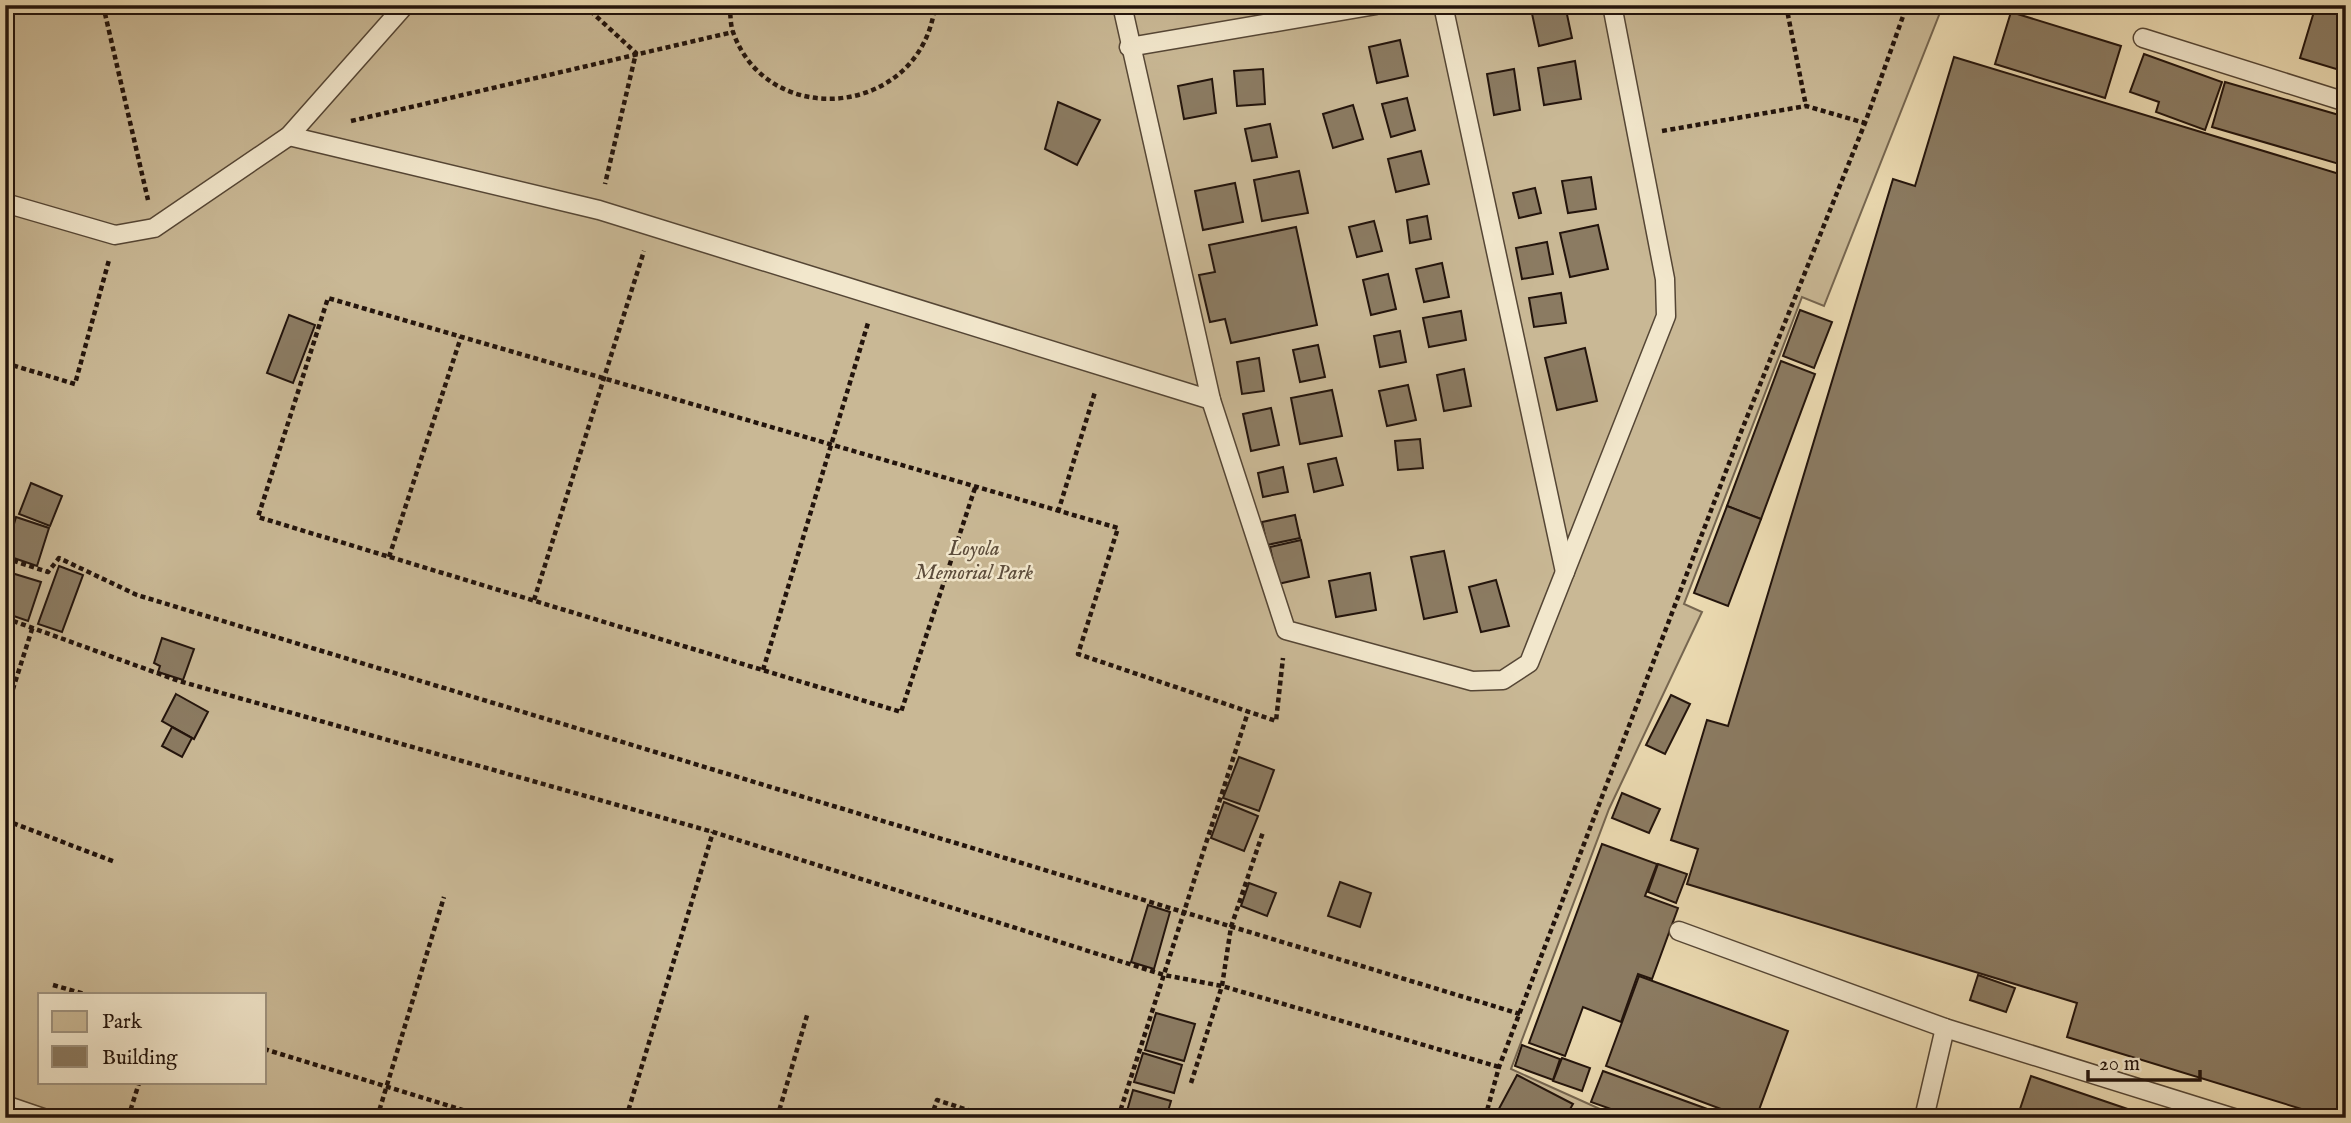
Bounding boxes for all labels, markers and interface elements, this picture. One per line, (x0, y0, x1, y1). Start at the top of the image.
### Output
park label: Loyola Memorial Park (915, 536, 1034, 587)
legend (38, 993, 266, 1084)
text: Park (102, 1009, 143, 1036)
scale bar (2088, 1039, 2200, 1083)
text: Building (102, 1045, 178, 1072)
text: 20 m (2099, 1051, 2140, 1078)

